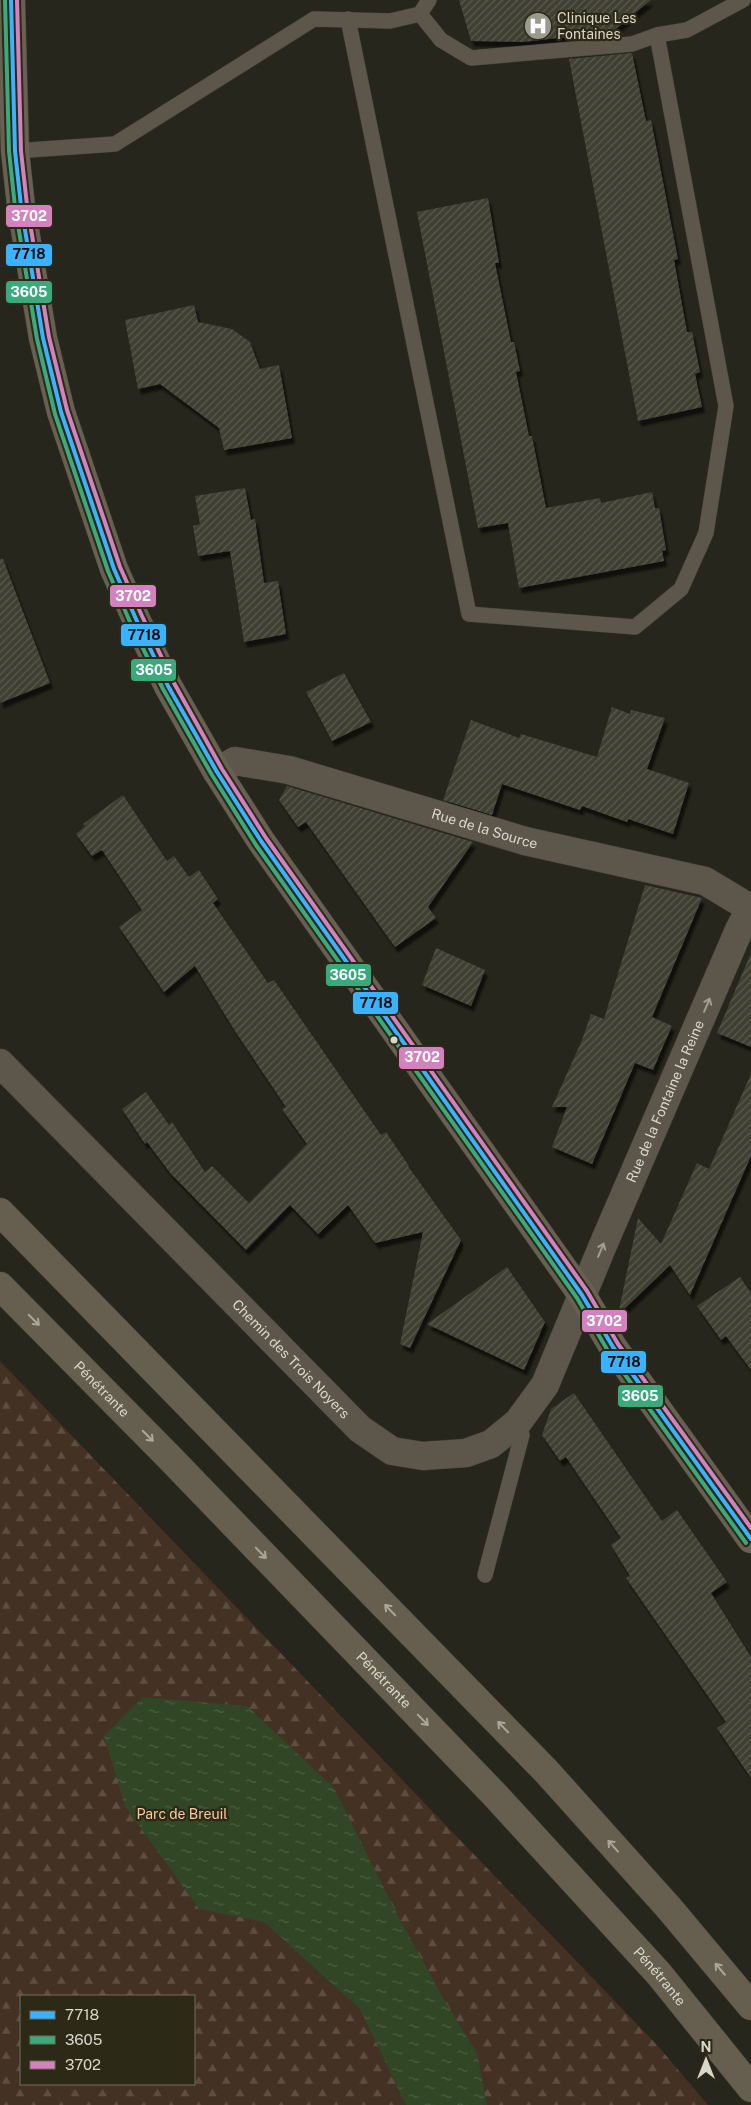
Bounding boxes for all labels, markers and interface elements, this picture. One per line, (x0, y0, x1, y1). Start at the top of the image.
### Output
place label: Clinique Les Fontaines (557, 10, 636, 42)
hospital icon: Clinique Les Fontaines (523, 11, 553, 41)
line badge: 3702 (5, 204, 53, 228)
text: 3702 (11, 208, 47, 224)
line badge: 7718 (5, 243, 53, 267)
text: 7718 (12, 246, 46, 262)
line badge: 3605 (5, 280, 53, 304)
text: 3605 (11, 284, 47, 300)
line badge: 3702 (109, 584, 157, 608)
text: 3702 (115, 588, 151, 604)
line badge: 7718 (120, 623, 167, 647)
text: 7718 (127, 627, 161, 643)
line badge: 3605 (130, 658, 177, 682)
text: 3605 (136, 662, 172, 678)
street label: Rue de la Source (430, 805, 539, 852)
line badge: 3605 (325, 963, 372, 987)
text: 3605 (330, 967, 366, 983)
line badge: 7718 (352, 991, 399, 1015)
text: 7718 (359, 995, 393, 1011)
one-way arrow (702, 998, 712, 1013)
street label: Rue de la Fontaine la Reine (623, 1017, 707, 1185)
unlabelled marker (389, 1035, 399, 1045)
line badge: 3702 (398, 1046, 445, 1070)
text: 3702 (404, 1049, 440, 1065)
one-way arrow (596, 1243, 606, 1258)
street label: Chemin des Trois Noyers (229, 1296, 353, 1422)
line badge: 3702 (581, 1309, 628, 1333)
text: 3702 (586, 1313, 622, 1329)
one-way arrow (28, 1314, 40, 1327)
line badge: 7718 (600, 1350, 647, 1374)
text: 7718 (607, 1354, 641, 1370)
street label: Pénétrante (71, 1358, 133, 1420)
line badge: 3605 (617, 1384, 664, 1408)
text: 3605 (622, 1388, 658, 1404)
one-way arrow (142, 1430, 154, 1442)
one-way arrow (255, 1547, 267, 1559)
one-way arrow (384, 1604, 396, 1617)
street label: Pénétrante (353, 1648, 415, 1711)
one-way arrow (417, 1714, 429, 1726)
one-way arrow (497, 1721, 509, 1733)
park label: Parc de Breuil (137, 1806, 227, 1822)
one-way arrow (608, 1840, 619, 1853)
street label: Pénétrante (630, 1944, 689, 2009)
one-way arrow (714, 1963, 725, 1976)
legend (20, 1995, 195, 2085)
text: 7718 (65, 2006, 99, 2023)
text: 3605 (65, 2031, 102, 2048)
north arrow (681, 2035, 731, 2085)
text: N (701, 2039, 711, 2055)
text: 3702 (65, 2056, 101, 2073)

